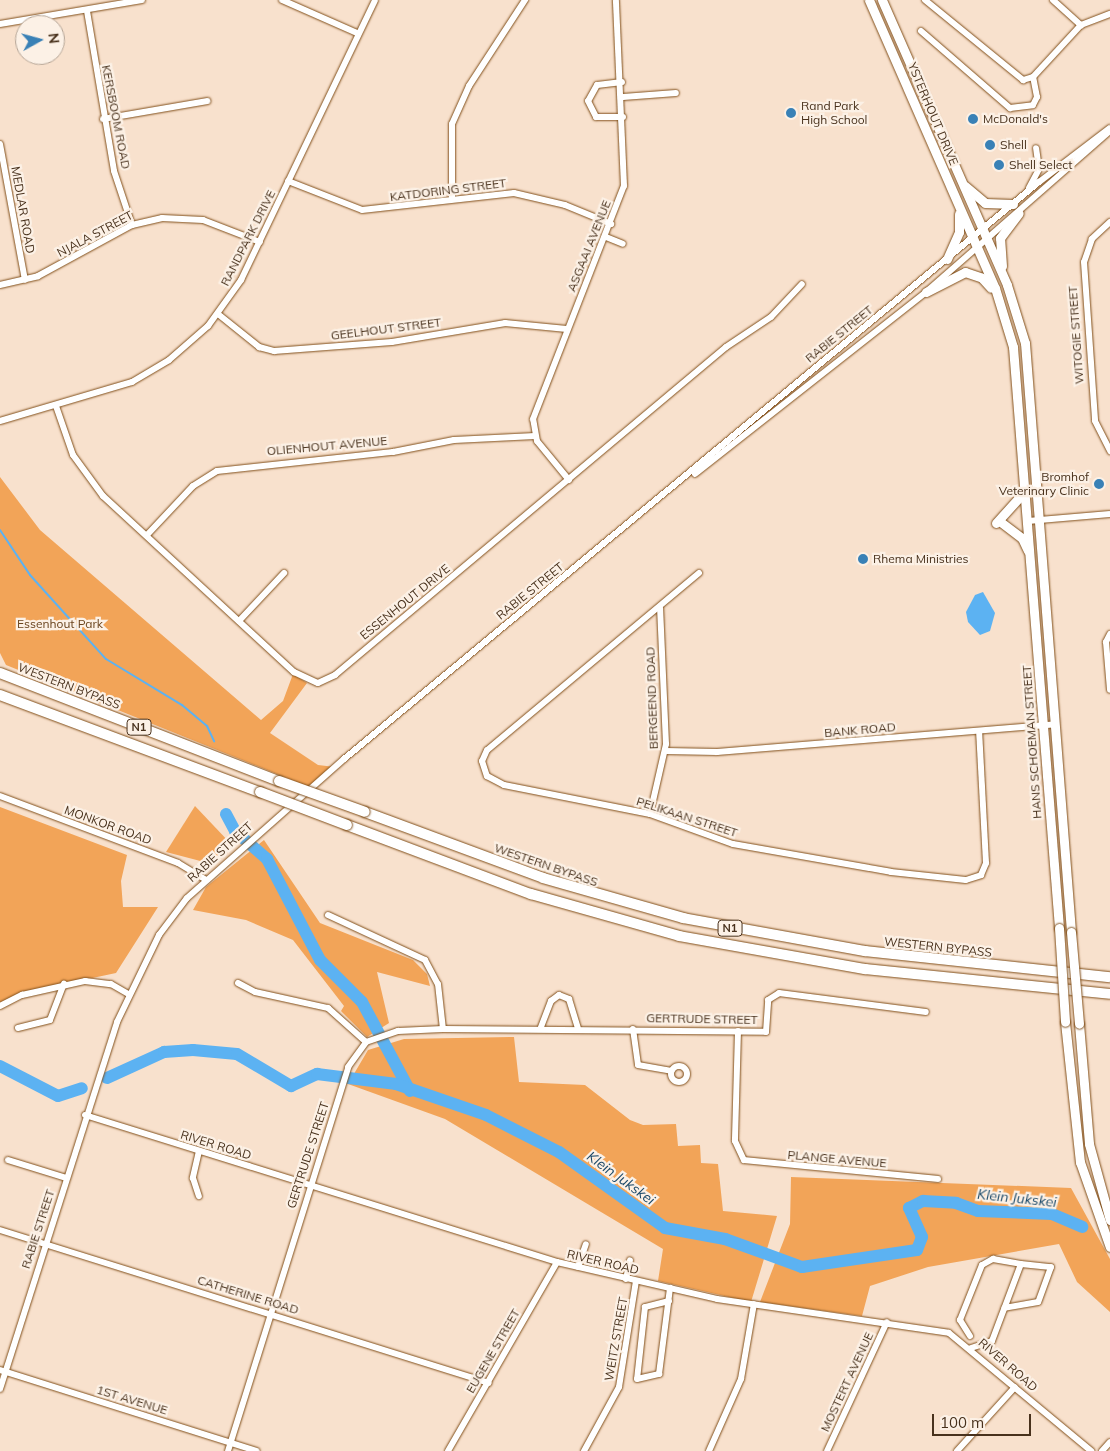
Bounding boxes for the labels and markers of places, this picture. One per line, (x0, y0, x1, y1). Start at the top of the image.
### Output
place label: Rand Park High School (801, 99, 867, 127)
marker: Rand Park High School (785, 107, 797, 119)
place label: McDonald's (983, 112, 1048, 126)
marker: McDonald's (967, 113, 979, 125)
place label: Shell (1000, 138, 1027, 152)
marker: Shell (984, 139, 996, 151)
place label: Shell Select (1009, 158, 1072, 172)
marker: Shell Select (993, 159, 1005, 171)
place label: Bromhof Veterinary Clinic (999, 470, 1089, 498)
marker: Bromhof Veterinary Clinic (1093, 478, 1105, 490)
place label: Rhema Ministries (873, 552, 969, 566)
marker: Rhema Ministries (857, 553, 869, 565)

